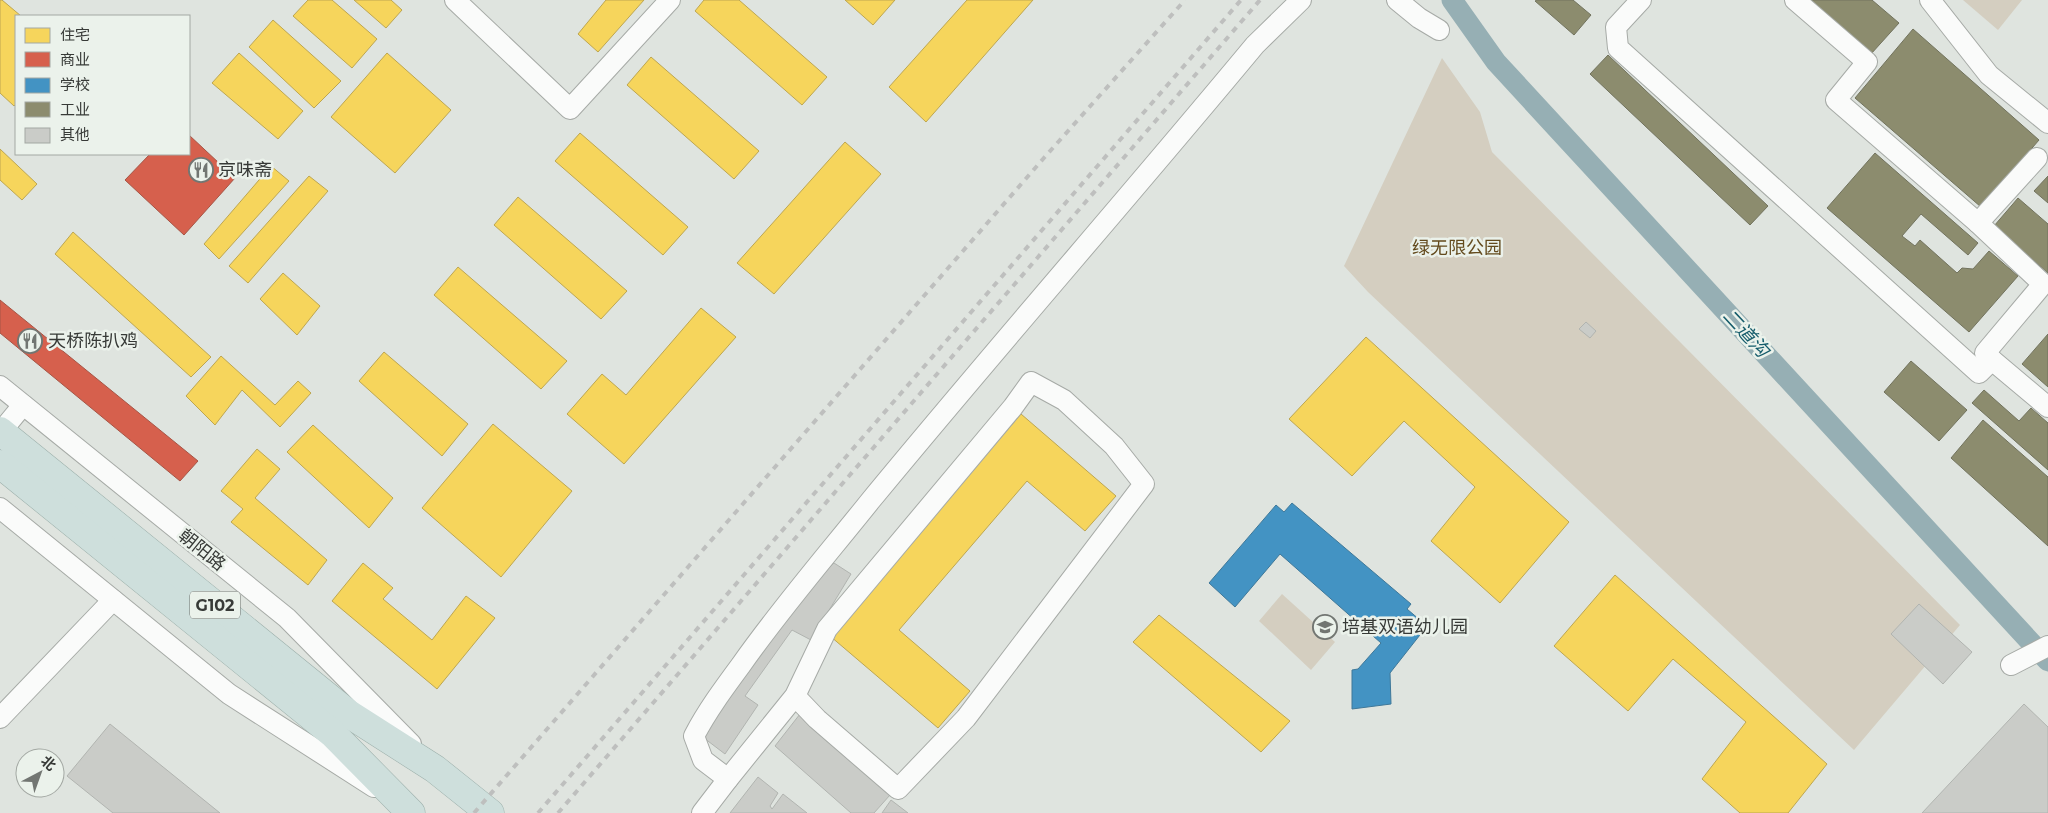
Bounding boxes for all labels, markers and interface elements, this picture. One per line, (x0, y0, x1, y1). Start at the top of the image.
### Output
legend (15, 15, 190, 155)
text: 住宅 (60, 25, 90, 44)
text: 商业 (60, 50, 90, 69)
text: 学校 (60, 75, 90, 94)
text: 工业 (60, 100, 90, 119)
text: 其他 (60, 125, 90, 144)
restaurant icon: 京味斋 (188, 157, 214, 183)
place label: 京味斋 (218, 159, 272, 181)
park label: 绿无限公园 (1412, 237, 1502, 259)
water label: 二道沟 (1718, 304, 1775, 363)
restaurant icon: 天桥陈扒鸡 (17, 328, 43, 354)
place label: 天桥陈扒鸡 (48, 330, 138, 352)
street label: 朝阳路 (174, 524, 230, 576)
road number: G102 (190, 592, 240, 618)
school or university icon: 培基双语幼儿园 (1312, 614, 1338, 640)
place label: 培基双语幼儿园 (1342, 616, 1468, 638)
north arrow (15, 748, 65, 798)
text: 北 (37, 752, 60, 775)

